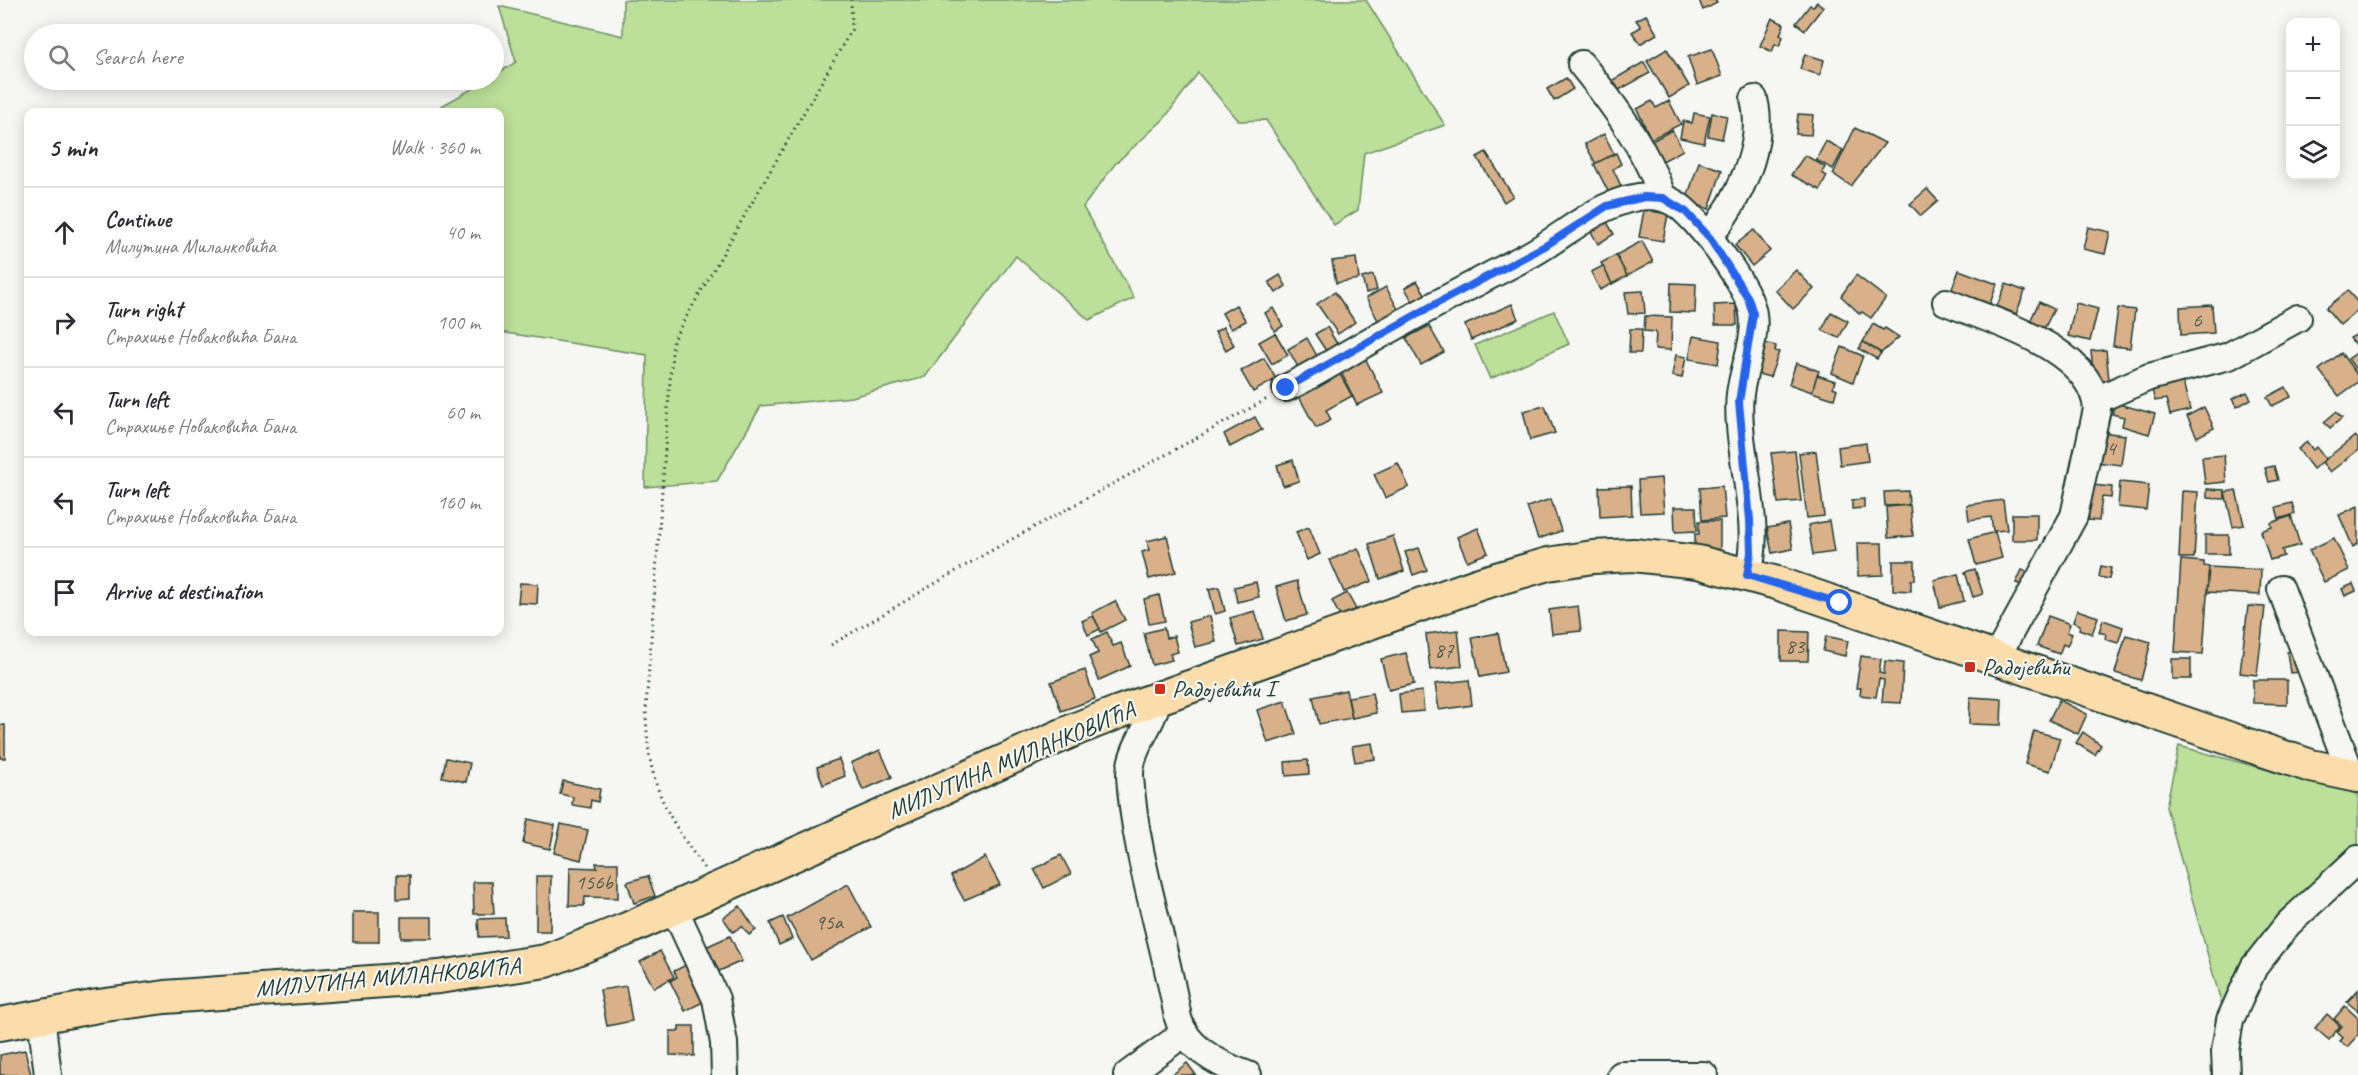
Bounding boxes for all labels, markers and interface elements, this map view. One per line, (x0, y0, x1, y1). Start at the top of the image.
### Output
map controls (2286, 18, 2340, 180)
button: + (2286, 18, 2340, 72)
search box (24, 24, 504, 90)
icon: search (45, 41, 78, 74)
text: Search here (93, 43, 183, 71)
button: − (2286, 72, 2340, 126)
button: layers (2286, 126, 2340, 180)
text: 5 min (48, 131, 97, 164)
text: Walk · 360 m (390, 135, 480, 160)
text: Continue (105, 206, 171, 234)
icon: ahead (48, 216, 81, 249)
text: 40 m (446, 220, 480, 245)
text: Милутина Миланковића (105, 234, 276, 259)
text: Turn right (105, 296, 182, 324)
icon: right (48, 306, 81, 339)
house number: 6 (2192, 307, 2202, 333)
text: 100 m (437, 310, 480, 335)
text: Страхиње Новаковића Бана (105, 324, 296, 349)
route end (1272, 374, 1298, 400)
text: Turn left (105, 386, 169, 414)
icon: left (48, 396, 81, 429)
text: 60 m (446, 400, 480, 425)
text: Страхиње Новаковића Бана (105, 414, 296, 439)
house number: 4 (2106, 435, 2118, 461)
text: Turn left (105, 476, 169, 504)
icon: left (48, 486, 81, 519)
text: 160 m (437, 490, 480, 515)
text: Страхиње Новаковића Бана (105, 504, 296, 529)
icon: arrive (48, 576, 81, 609)
text: Arrive at destination (105, 578, 262, 606)
route start (1826, 589, 1852, 615)
house number: 83 (1786, 633, 1806, 659)
house number: 87 (1435, 637, 1455, 663)
place label: Радојевићи (1982, 652, 2071, 682)
marker: Радојевићи (1963, 660, 1977, 674)
place label: Радојевићи I (1172, 674, 1280, 704)
marker: Радојевићи I (1153, 682, 1167, 696)
street label: МИЛУТИНА МИЛАНКОВИЋА (883, 694, 1140, 826)
house number: 156b (575, 869, 615, 895)
house number: 95a (815, 909, 845, 935)
street label: МИЛУТИНА МИЛАНКОВИЋА (254, 950, 523, 1004)

